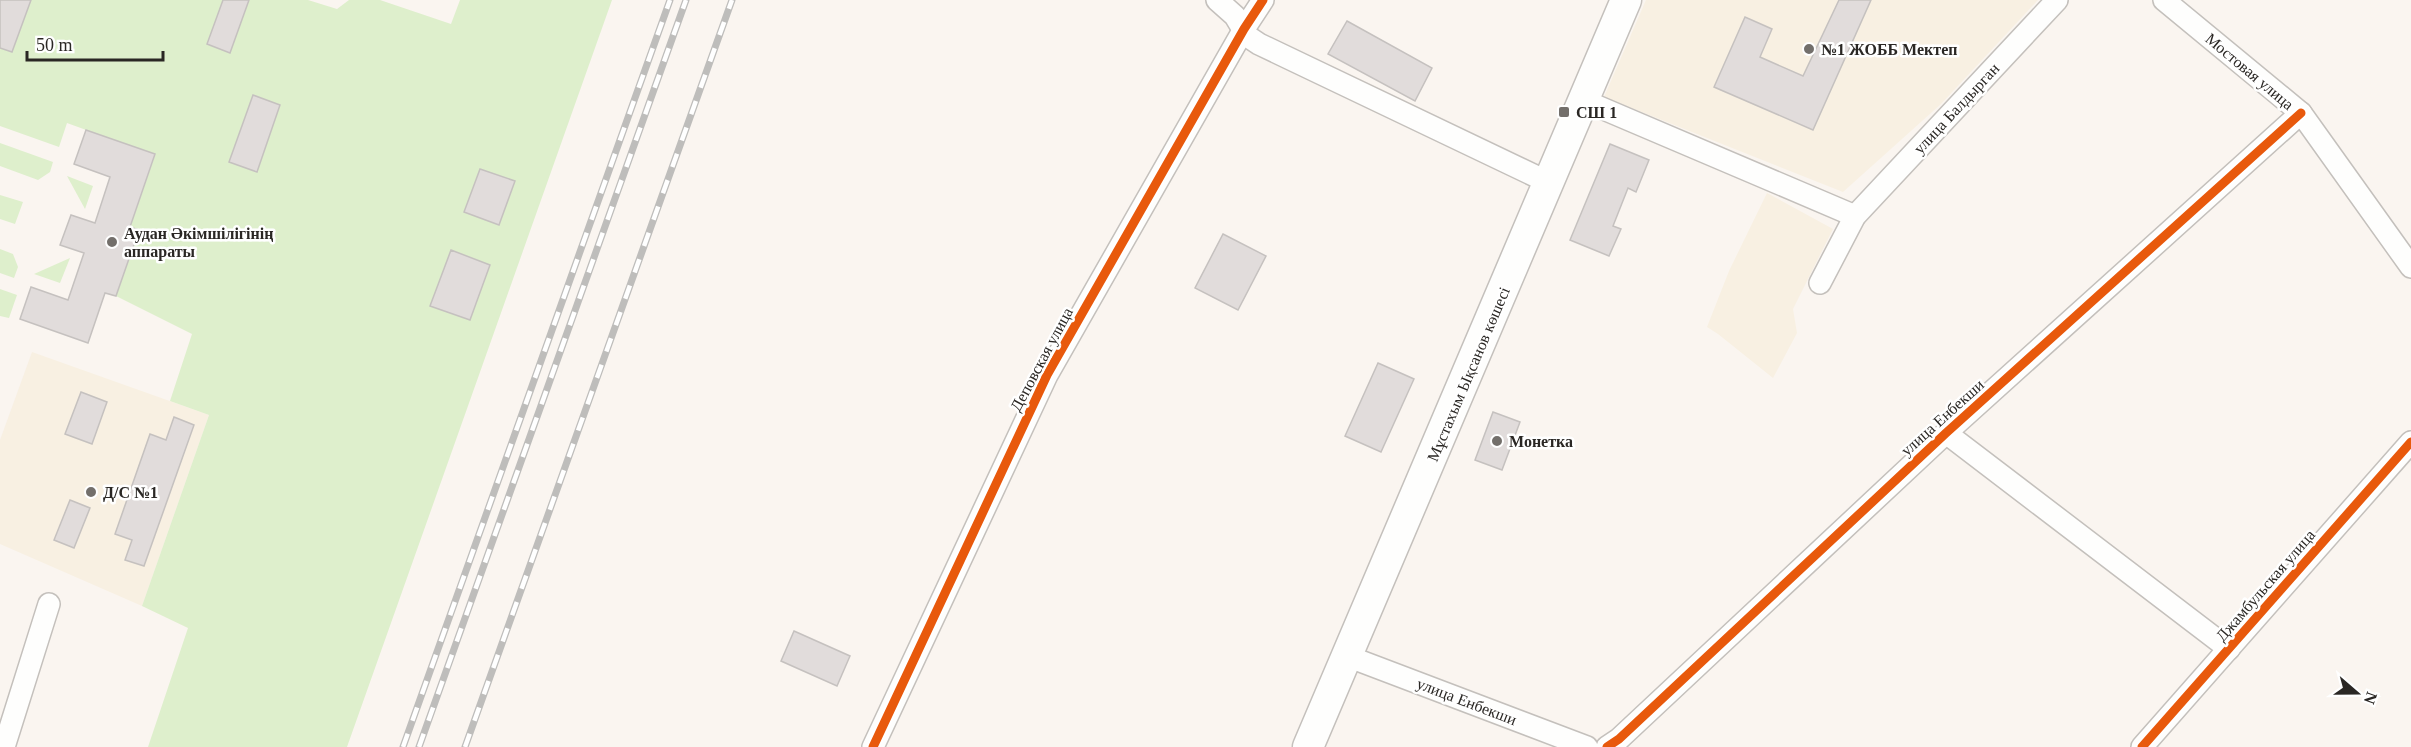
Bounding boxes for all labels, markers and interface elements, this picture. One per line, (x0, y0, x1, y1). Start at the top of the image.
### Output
scale bar (27, 24, 164, 62)
street label: Мостовая улица (2202, 30, 2297, 114)
text: 50 m (36, 35, 73, 55)
place label: №1 ЖОББ Мектеп (1821, 41, 1958, 58)
marker: №1 ЖОББ Мектеп (1802, 42, 1816, 56)
street label: улица Балдырган (1910, 59, 2004, 158)
place label: СШ 1 (1576, 104, 1617, 121)
marker: СШ 1 (1557, 105, 1571, 119)
place label: Аудан Әкімшілігінің аппараты (124, 225, 273, 261)
marker: Аудан Әкімшілігінің аппараты (105, 235, 119, 249)
street label: Мұстахым Ықсанов көшесі (1424, 284, 1514, 464)
street label: Деповская улица (1007, 305, 1077, 414)
street label: улица Енбекши (1897, 375, 1988, 460)
place label: Монетка (1509, 433, 1573, 450)
marker: Монетка (1490, 434, 1504, 448)
place label: Д/С №1 (103, 484, 158, 502)
marker: Д/С №1 (84, 485, 98, 499)
street label: Джамбульская улица (2212, 526, 2319, 645)
north arrow (2327, 663, 2387, 723)
street label: улица Енбекши (1414, 675, 1520, 729)
text: N (2361, 690, 2381, 707)

